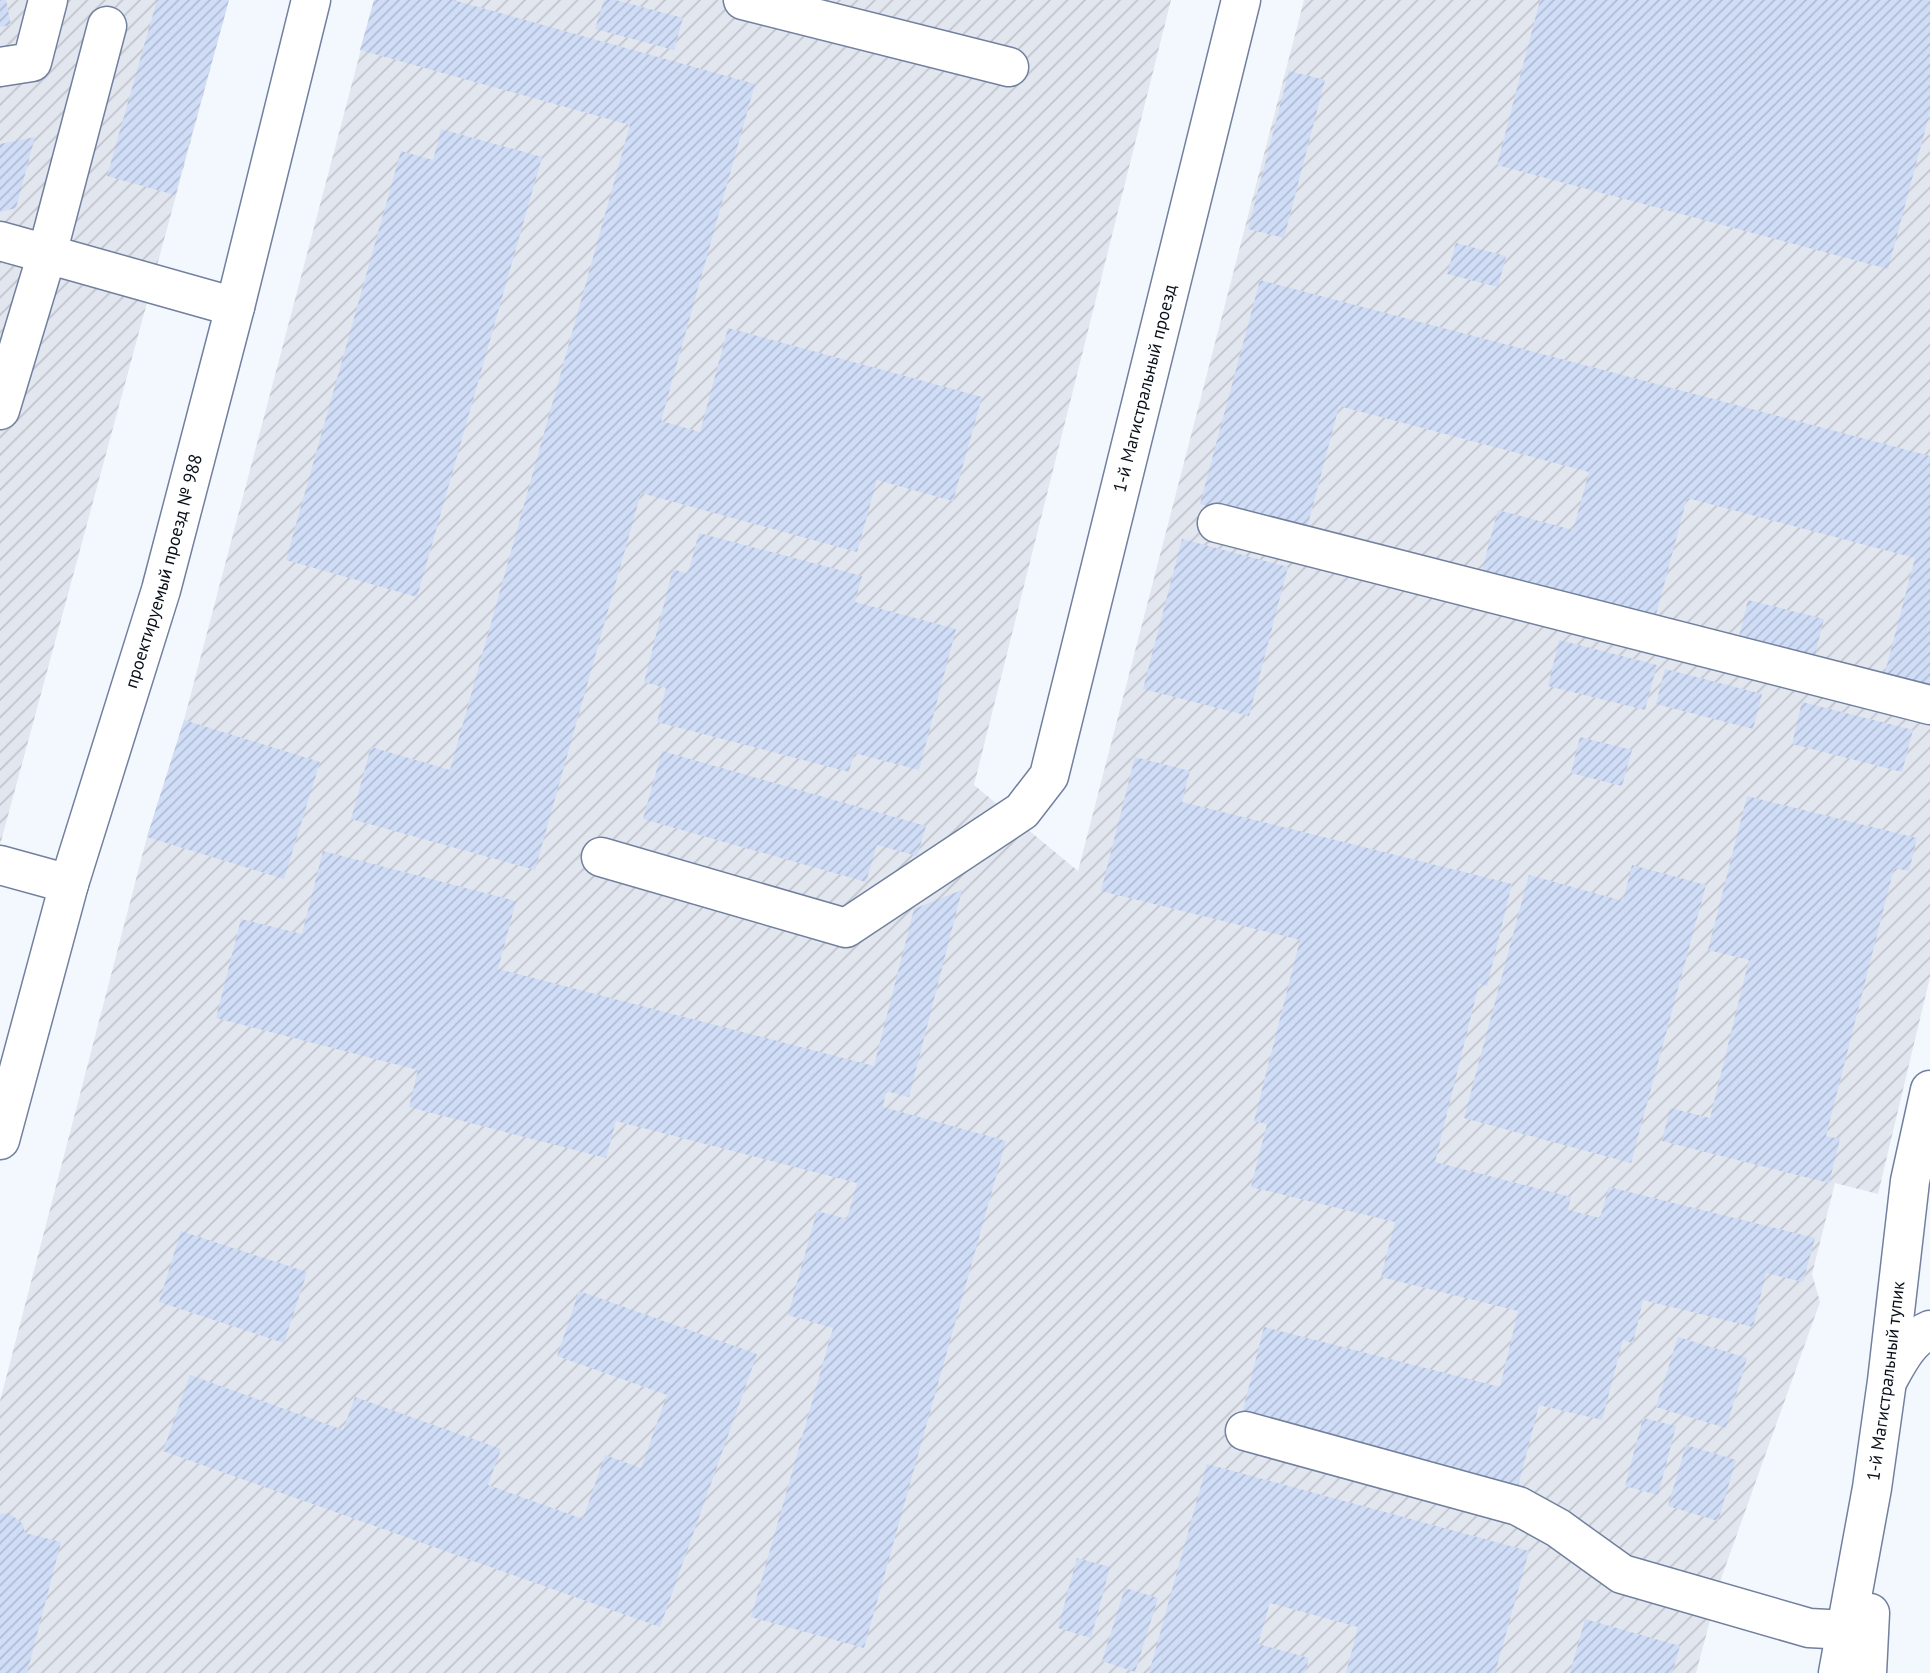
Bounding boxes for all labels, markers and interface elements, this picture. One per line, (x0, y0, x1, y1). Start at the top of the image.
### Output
street label: 1-й Магистральный проезд (1108, 281, 1181, 495)
street label: проектируемый проезд № 988 (119, 452, 207, 691)
street label: 1-й Магистральный тупик (1861, 1279, 1909, 1482)

